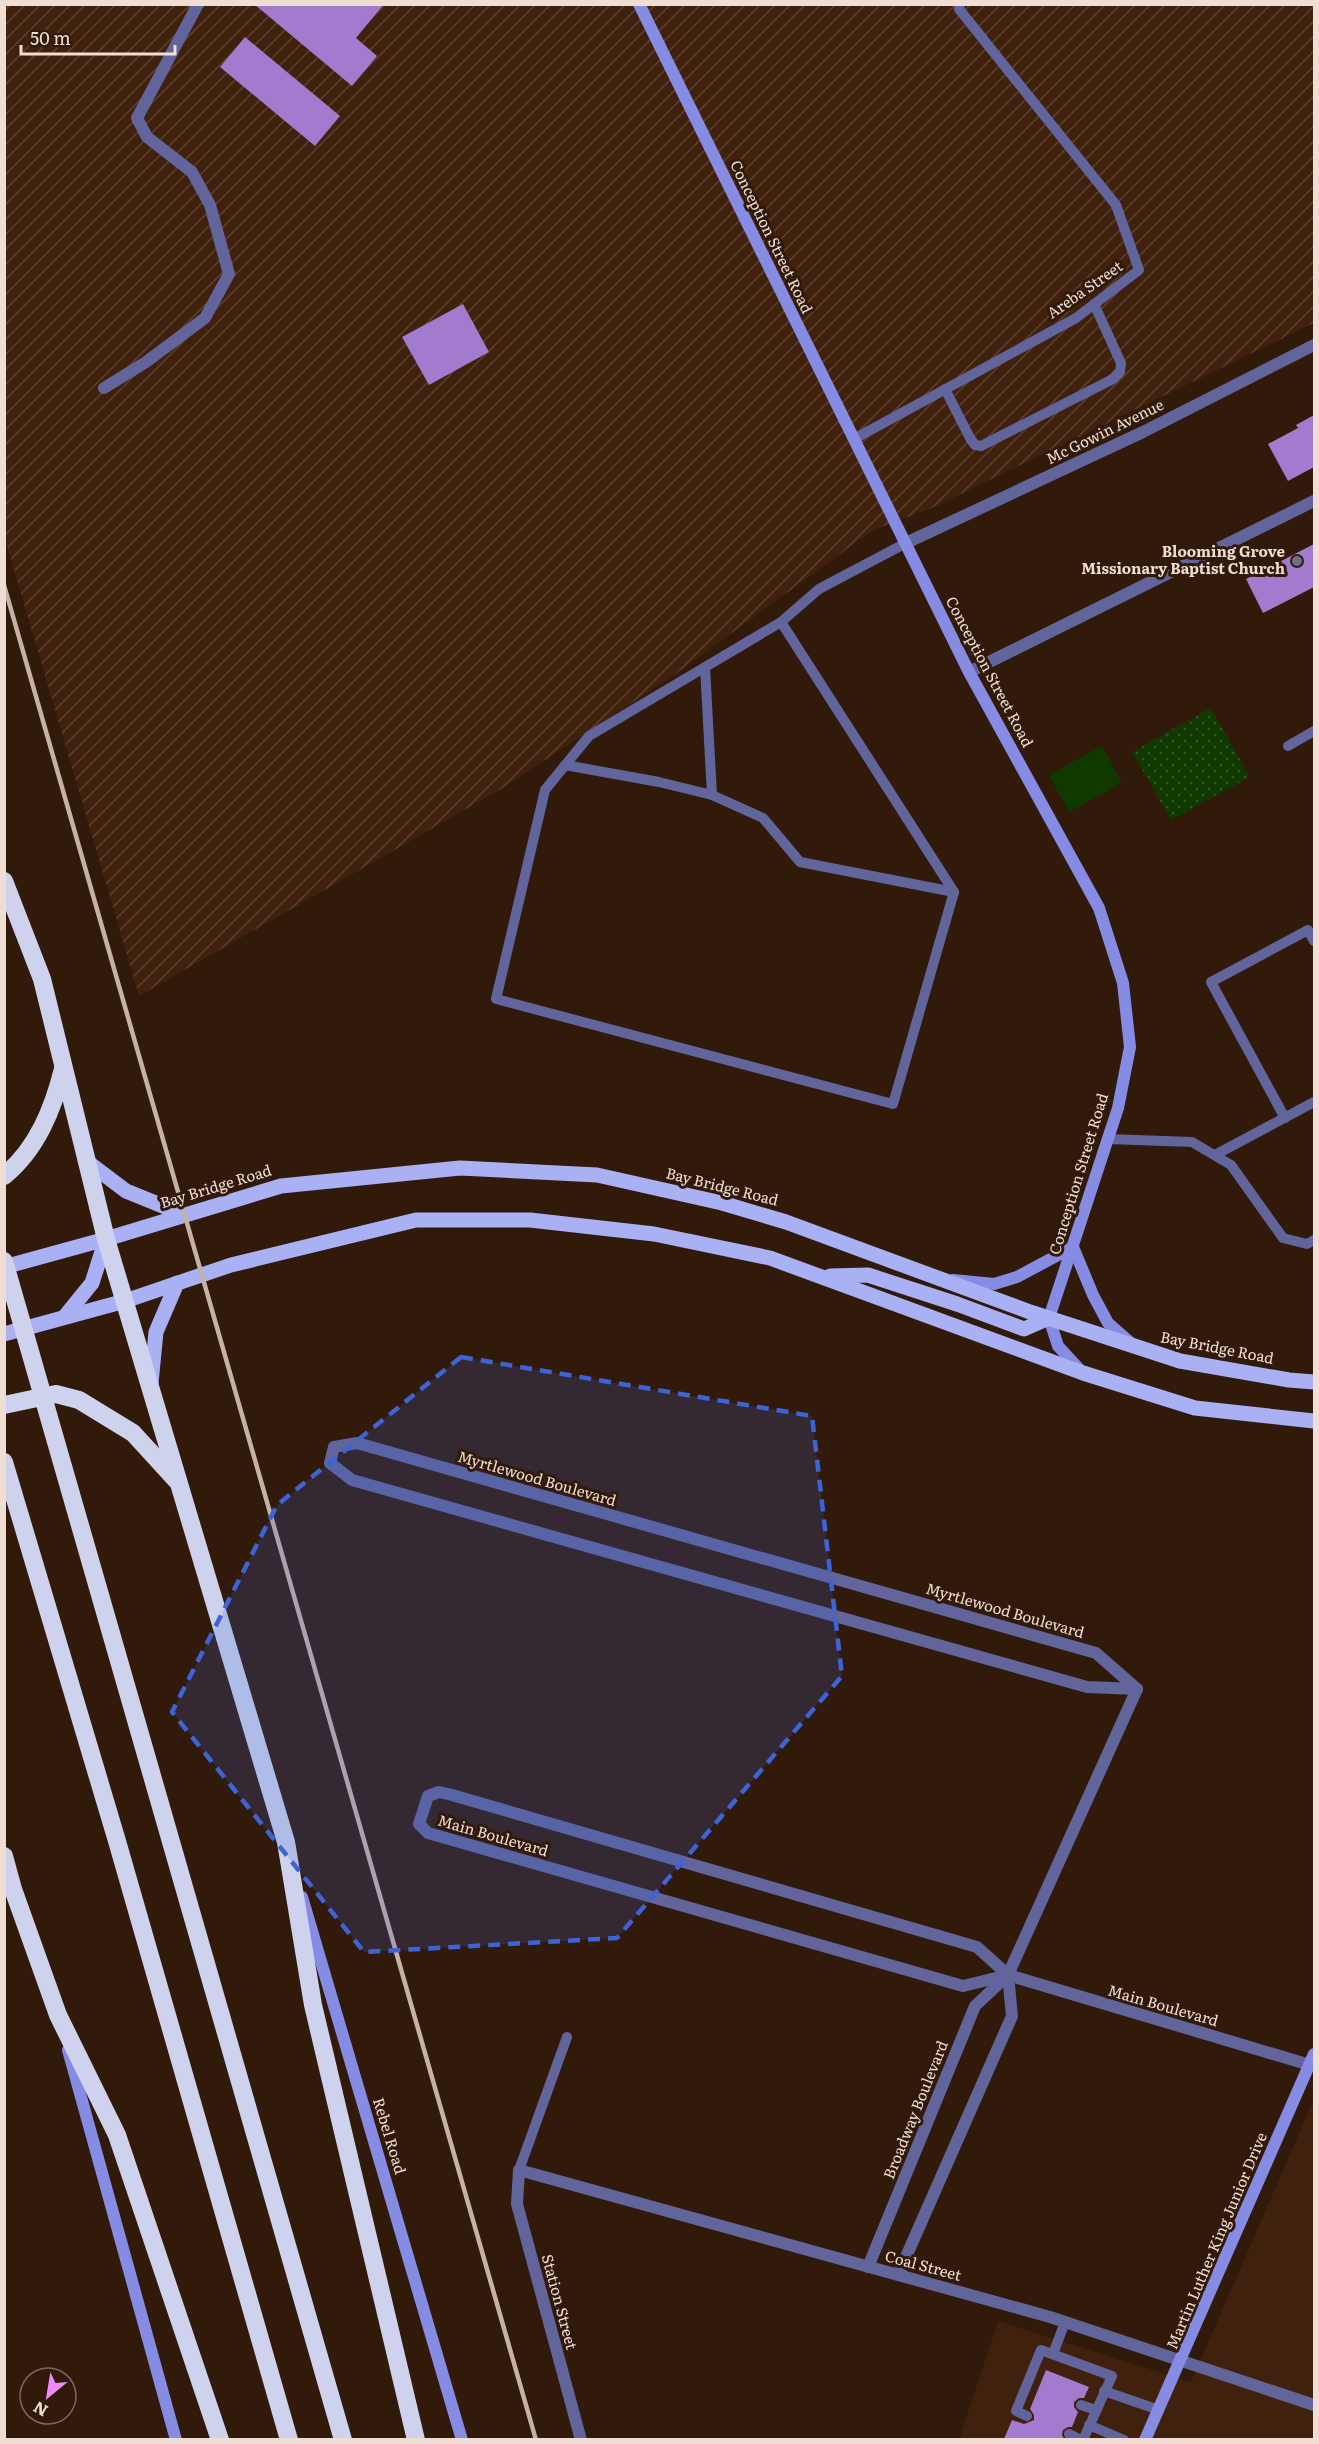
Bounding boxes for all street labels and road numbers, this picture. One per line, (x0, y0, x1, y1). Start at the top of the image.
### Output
street label: Conception Street Road (725, 156, 820, 317)
street label: Areba Street (1041, 254, 1127, 323)
street label: Mc Gowin Avenue (1041, 392, 1167, 469)
street label: Conception Street Road (941, 592, 1040, 751)
street label: Conception Street Road (1042, 1090, 1113, 1257)
street label: Bay Bridge Road (157, 1158, 274, 1213)
street label: Bay Bridge Road (664, 1160, 781, 1211)
street label: Bay Bridge Road (1159, 1324, 1276, 1369)
street label: Myrtlewood Boulevard (455, 1444, 619, 1511)
street label: Myrtlewood Boulevard (923, 1576, 1087, 1643)
street label: Main Boulevard (435, 1808, 551, 1861)
street label: Main Boulevard (1105, 1978, 1221, 2031)
street label: Broadway Boulevard (876, 2037, 953, 2182)
street label: Rebel Road (368, 2094, 413, 2177)
street label: Martin Luther King Junior Drive (1159, 2128, 1272, 2353)
street label: Coal Street (883, 2243, 964, 2286)
street label: Station Street (537, 2251, 584, 2352)

